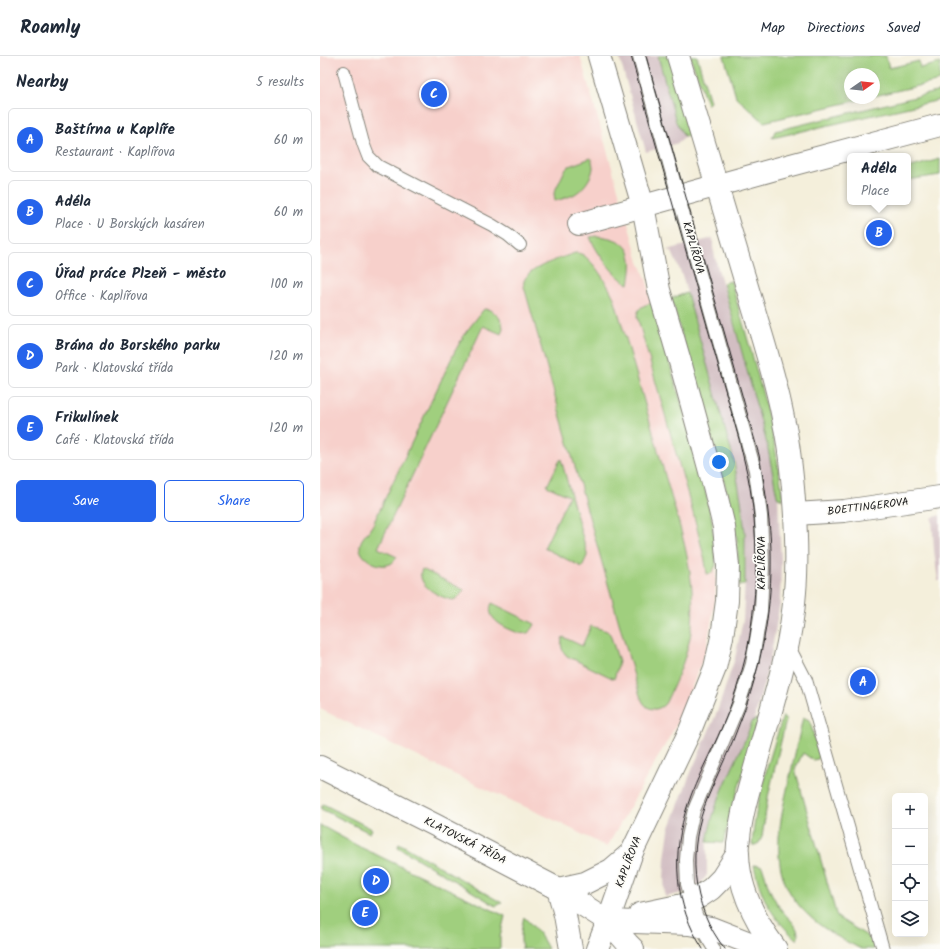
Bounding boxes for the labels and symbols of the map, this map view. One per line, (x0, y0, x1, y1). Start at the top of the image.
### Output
north arrow (844, 68, 880, 104)
pin: C (421, 79, 447, 109)
pin: B (866, 218, 892, 248)
street label: KAPLÍŘOVA (677, 219, 709, 277)
your location (709, 452, 729, 472)
street label: BOETTINGEROVA (826, 493, 910, 521)
street label: KAPLÍŘOVA (753, 536, 771, 590)
pin: A (850, 667, 876, 697)
street label: KLATOVSKÁ TŘÍDA (421, 812, 510, 870)
street label: KAPLÍŘOVA (611, 833, 647, 891)
pin: D (363, 866, 389, 896)
pin: E (352, 898, 378, 928)

